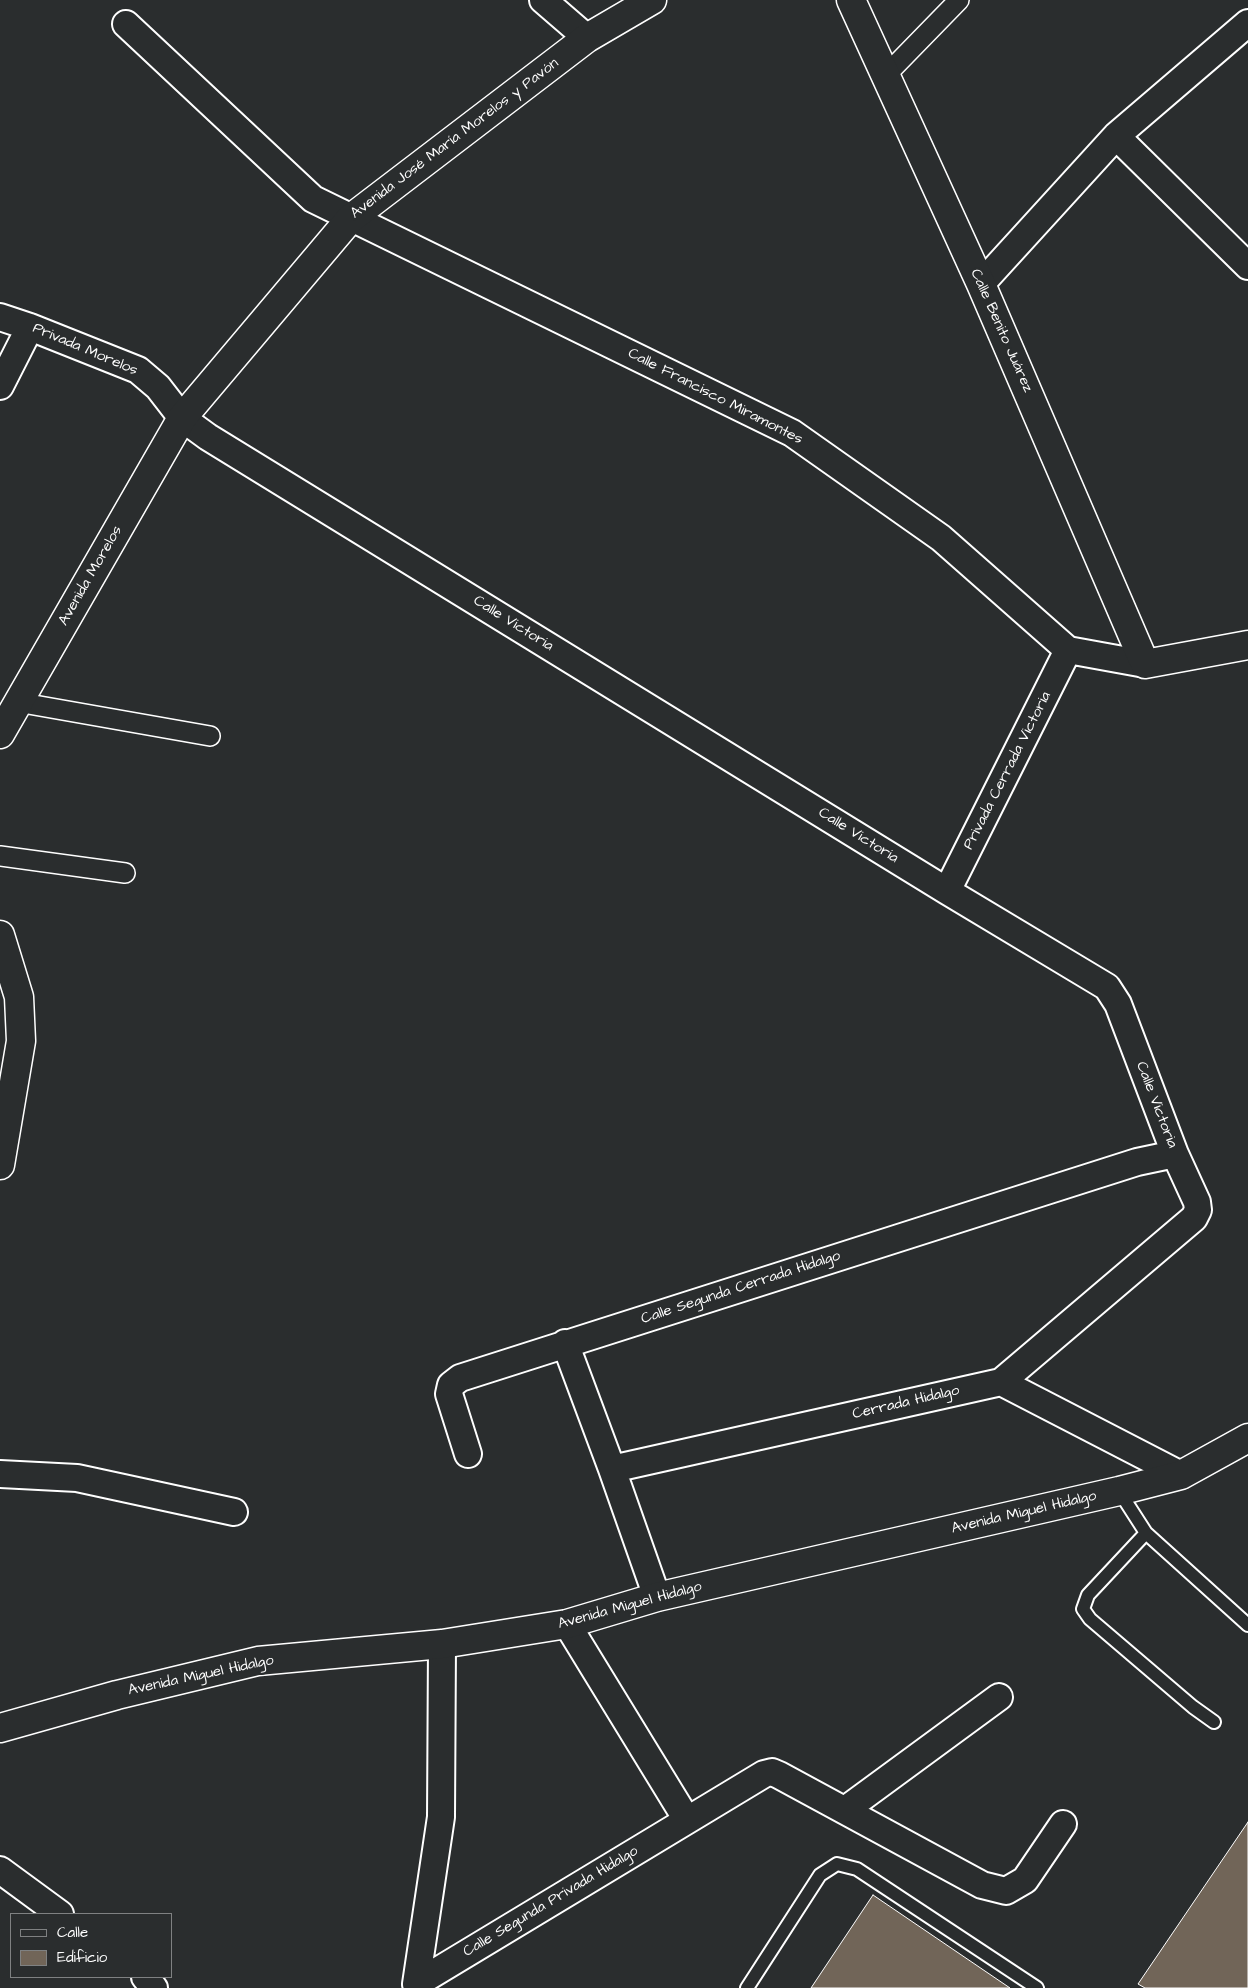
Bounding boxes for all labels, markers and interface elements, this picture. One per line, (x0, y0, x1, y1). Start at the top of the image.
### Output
street label: Avenida José María Morelos y Pavón (348, 55, 562, 223)
street label: Calle Benito Juárez (966, 267, 1036, 395)
street label: Privada Morelos (30, 320, 140, 380)
street label: Calle Francisco Miramontes (624, 345, 806, 449)
street label: Avenida Morelos (55, 523, 127, 629)
street label: Calle Victoria (470, 592, 556, 656)
street label: Privada Cerrada Victoria (960, 689, 1056, 853)
street label: Calle Victoria (815, 804, 901, 868)
street label: Calle Victoria (1131, 1059, 1181, 1151)
street label: Calle Segunda Cerrada Hidalgo (639, 1247, 843, 1329)
street label: Cerrada Hidalgo (851, 1382, 961, 1424)
street label: Avenida Miguel Hidalgo (950, 1488, 1098, 1538)
street label: Avenida Miguel Hidalgo (556, 1578, 704, 1634)
street label: Avenida Miguel Hidalgo (127, 1652, 275, 1700)
street label: Calle Segunda Privada Hidalgo (460, 1843, 642, 1961)
legend (10, 1913, 172, 1978)
text: Calle (57, 1922, 88, 1943)
text: Edificio (57, 1947, 107, 1968)

